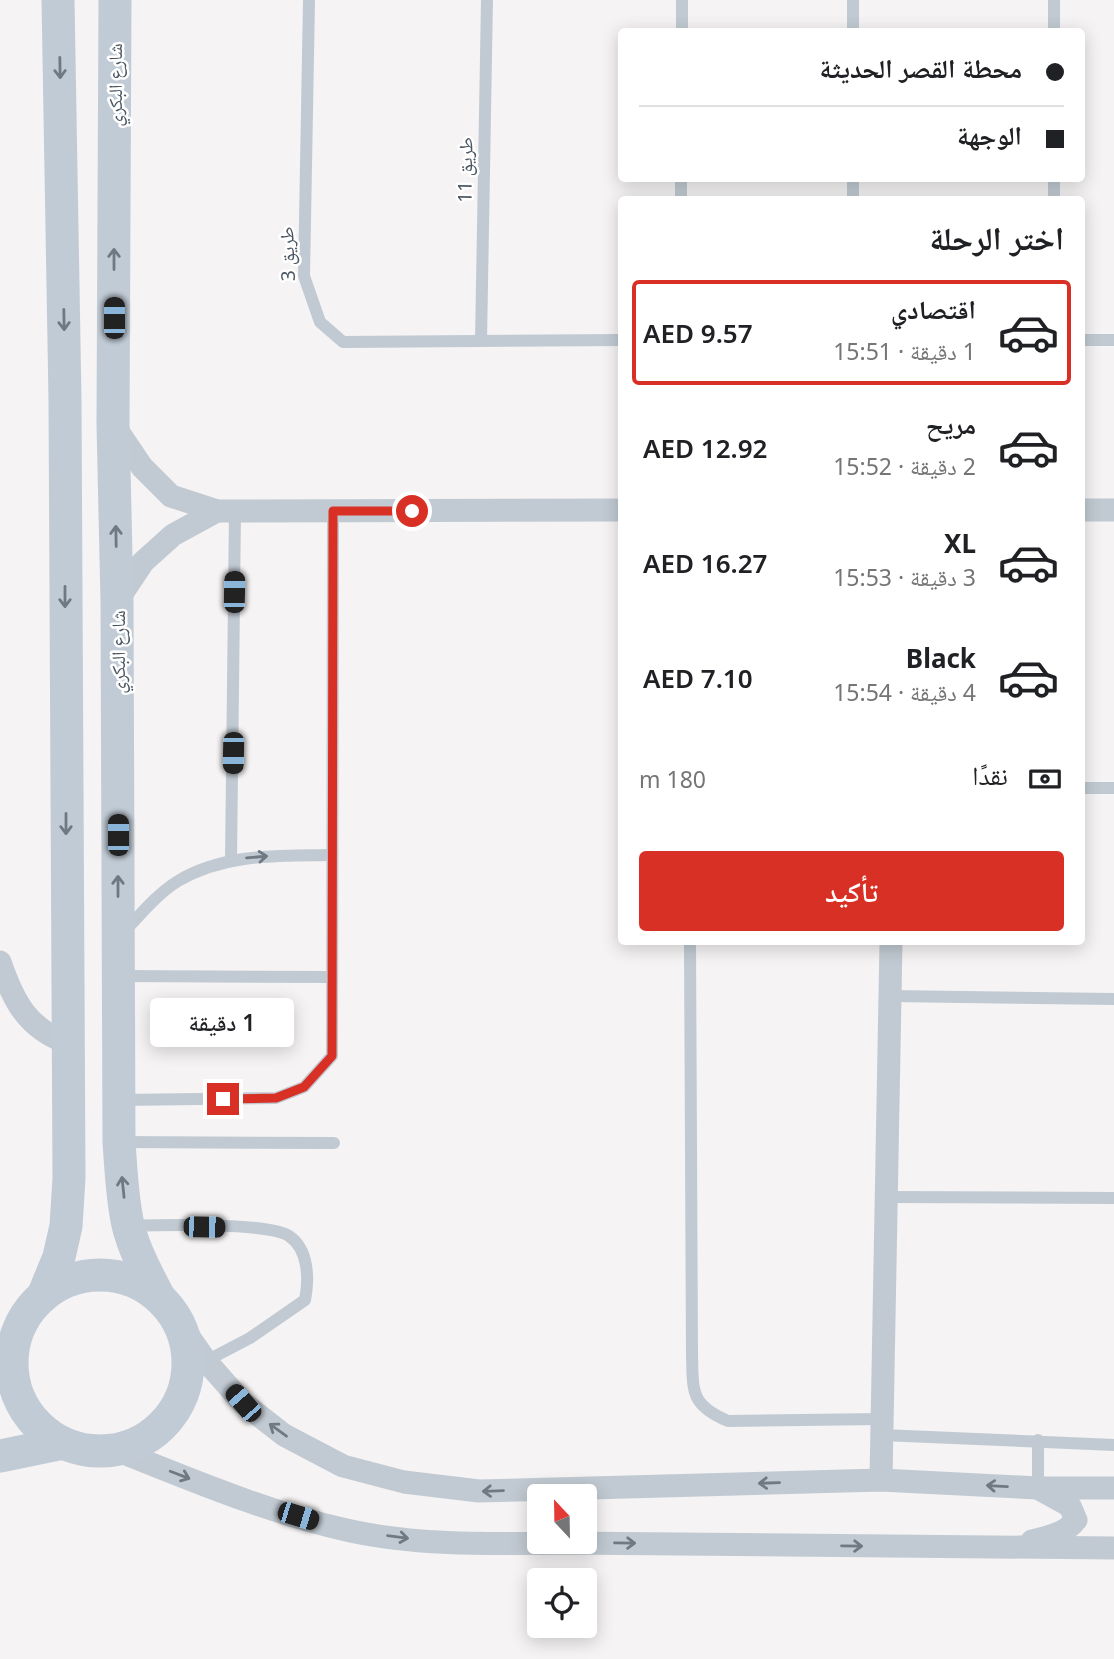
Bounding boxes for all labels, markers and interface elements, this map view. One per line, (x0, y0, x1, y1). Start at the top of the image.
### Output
street label: شارع البكري (102, 43, 131, 127)
text: محطة القصر الحديثة (820, 50, 1022, 86)
one-way arrow (53, 56, 66, 79)
text: الوجهة (957, 117, 1022, 153)
street label: طريق 11 (451, 137, 479, 203)
text: اختر الرحلة (929, 216, 1064, 259)
street label: طريق 3 (273, 226, 301, 282)
one-way arrow (107, 248, 121, 271)
text: اقتصادي (891, 291, 976, 327)
car (104, 297, 125, 339)
icon: car (997, 301, 1060, 364)
one-way arrow (57, 308, 70, 331)
text: AED 9.57 (643, 315, 753, 351)
text: 1 دقيقة · 15:51 (833, 335, 976, 367)
text: مريح (926, 406, 976, 442)
icon: car (997, 416, 1060, 479)
text: AED 12.92 (643, 430, 767, 466)
text: 2 دقيقة · 15:52 (833, 450, 976, 482)
route start (396, 495, 428, 527)
one-way arrow (109, 525, 123, 548)
text: XL (944, 525, 976, 561)
icon: car (997, 531, 1060, 594)
text: AED 16.27 (643, 545, 767, 581)
text: 3 دقيقة · 15:53 (833, 561, 976, 593)
car (224, 571, 245, 613)
one-way arrow (58, 585, 72, 608)
street label: شارع البكري (105, 610, 134, 694)
text: Black (906, 640, 976, 676)
icon: car (997, 646, 1060, 709)
text: AED 7.10 (643, 660, 753, 696)
text: 4 دقيقة · 15:54 (833, 676, 976, 708)
car (223, 732, 244, 774)
text: نقدًا (972, 757, 1008, 793)
icon: cash (1026, 760, 1064, 798)
text: 180 m (639, 763, 706, 795)
one-way arrow (59, 812, 73, 835)
car (108, 814, 129, 856)
one-way arrow (245, 851, 268, 864)
button: تأكيد (639, 851, 1064, 931)
one-way arrow (111, 875, 125, 898)
callout: 1 دقيقة (151, 998, 295, 1046)
text: 1 دقيقة (189, 1006, 255, 1038)
route end (207, 1083, 239, 1115)
one-way arrow (116, 1176, 129, 1198)
car (183, 1216, 226, 1238)
car (222, 1380, 265, 1426)
one-way arrow (269, 1423, 288, 1438)
one-way arrow (168, 1470, 190, 1483)
one-way arrow (758, 1477, 781, 1490)
one-way arrow (986, 1480, 1009, 1493)
one-way arrow (482, 1484, 505, 1498)
north arrow (527, 1484, 597, 1554)
map controls (527, 1484, 597, 1638)
car (275, 1500, 322, 1532)
one-way arrow (386, 1530, 408, 1543)
one-way arrow (613, 1536, 636, 1550)
one-way arrow (840, 1539, 863, 1552)
button: locate (527, 1568, 597, 1638)

